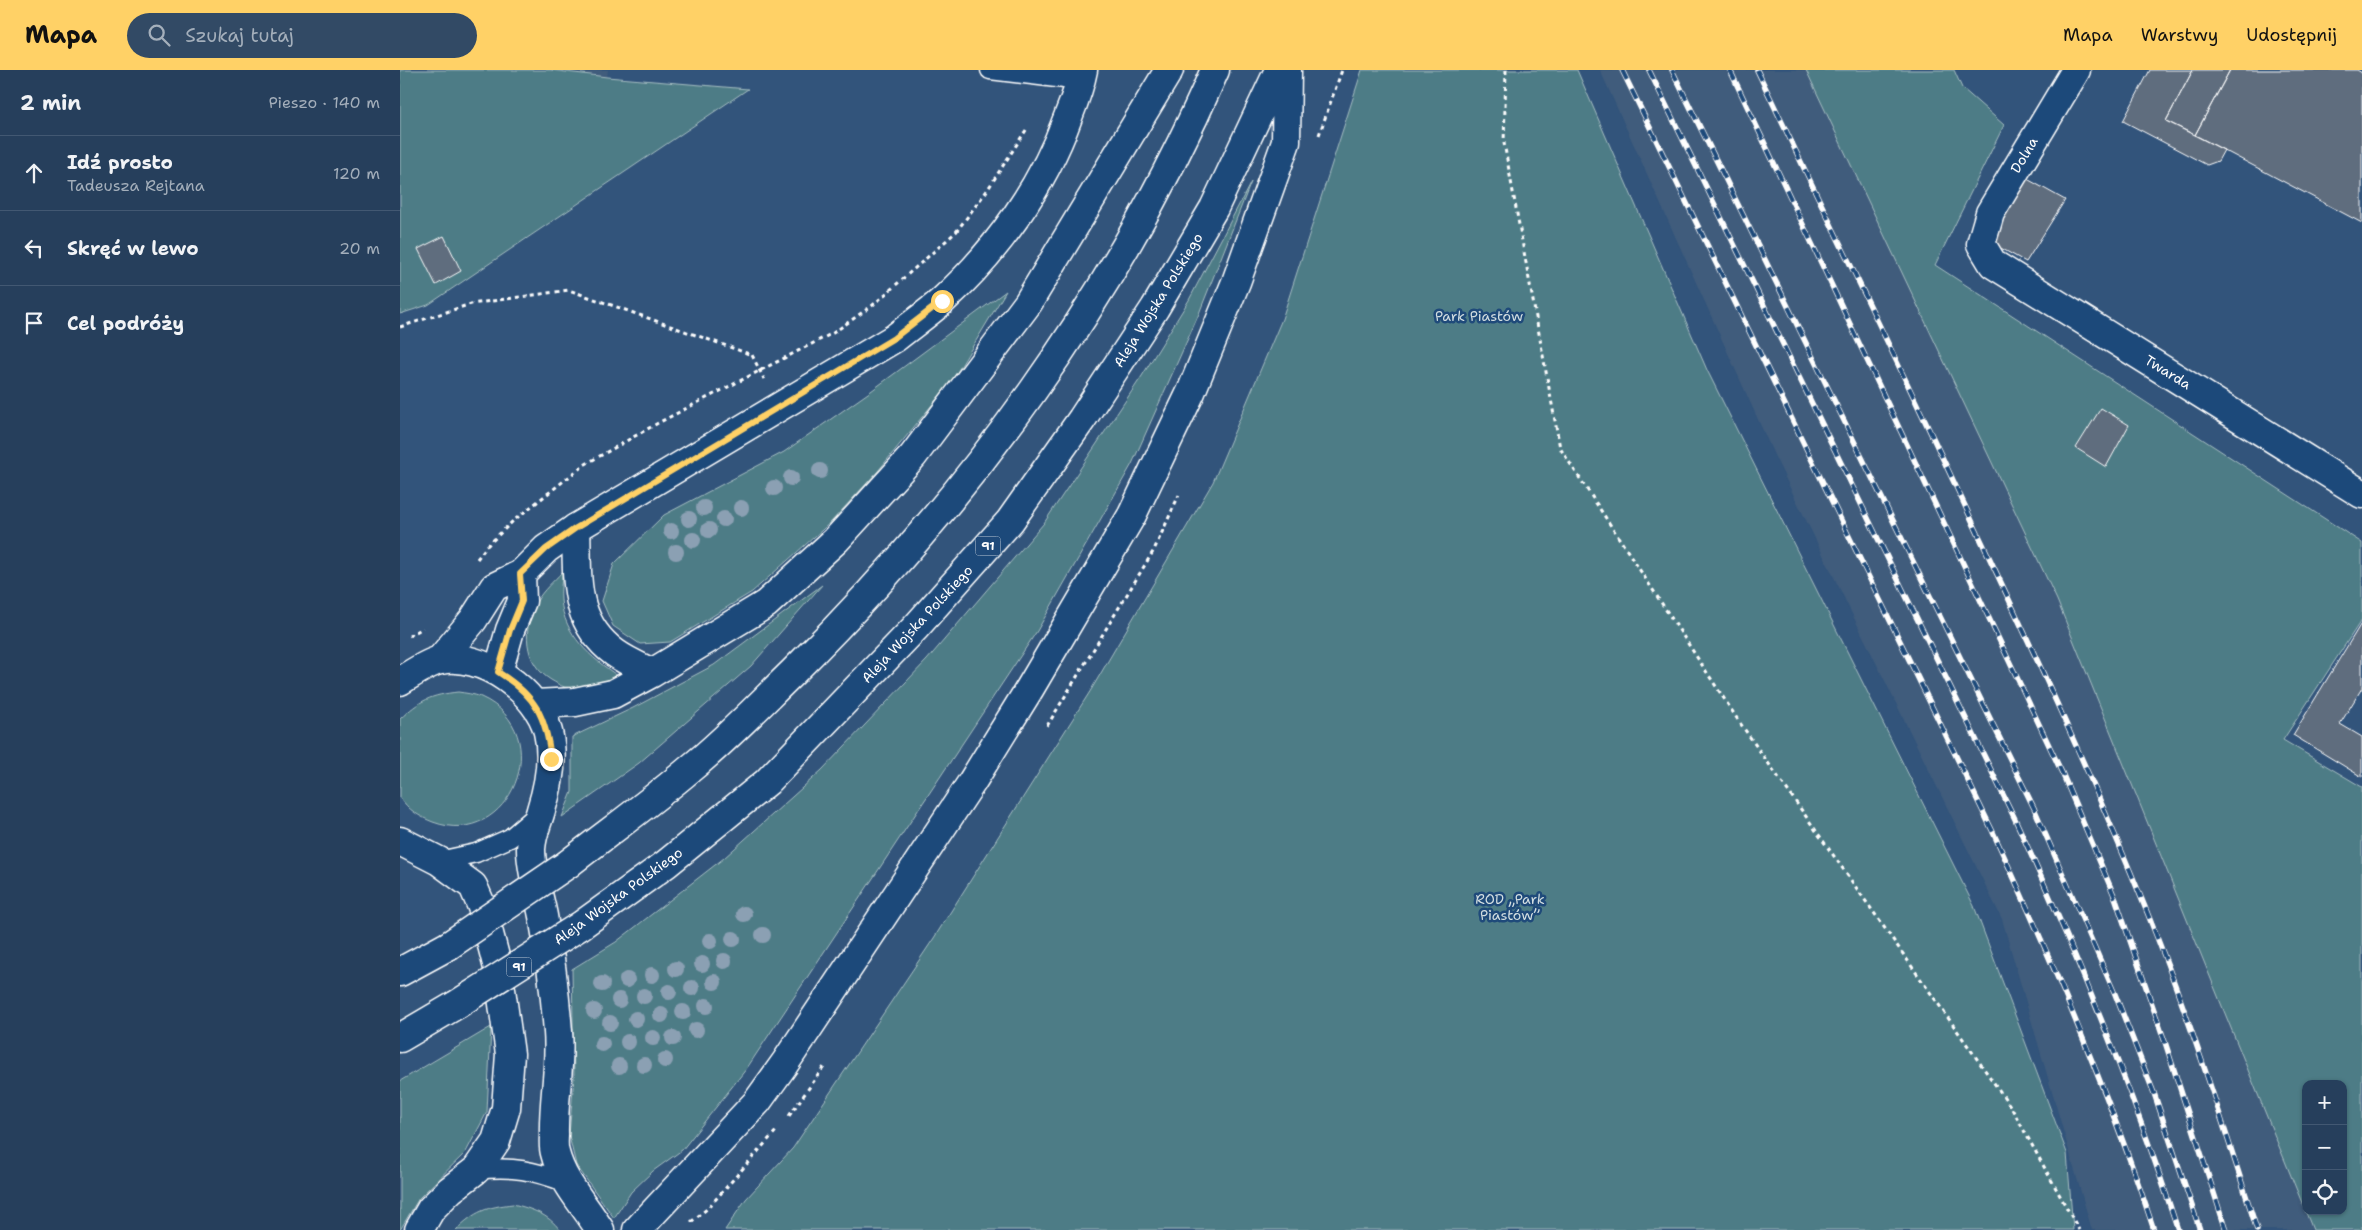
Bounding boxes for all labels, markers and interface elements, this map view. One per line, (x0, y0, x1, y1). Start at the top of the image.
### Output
search box (127, 13, 477, 58)
text: Mapa (25, 19, 97, 51)
icon: search (145, 21, 173, 49)
text: Szukaj tutaj (185, 23, 294, 48)
text: Mapa (2063, 23, 2113, 47)
text: Warstwy (2141, 23, 2218, 47)
text: Udostępnij (2246, 23, 2337, 47)
text: 2 min (20, 89, 81, 117)
text: Pieszo · 140 m (268, 92, 380, 113)
street label: Dolna (2006, 133, 2042, 176)
text: Idź prosto (67, 150, 173, 175)
icon: ahead (20, 159, 48, 187)
text: 120 m (333, 163, 380, 184)
text: Tadeusza Rejtana (67, 175, 205, 196)
street label: Aleja Wojska Polskiego (1109, 229, 1207, 371)
icon: left (20, 234, 48, 262)
text: Skręć w lewo (67, 236, 199, 261)
text: 20 m (339, 238, 380, 259)
route start (931, 290, 954, 313)
park label: Park Piastów (1435, 307, 1523, 325)
icon: arrive (20, 309, 48, 337)
text: Cel podróży (67, 311, 184, 336)
street label: Twarda (2141, 351, 2195, 393)
road number: 91 (976, 536, 1000, 556)
street label: Aleja Wojska Polskiego (858, 561, 976, 687)
route end (540, 748, 563, 771)
street label: Aleja Wojska Polskiego (550, 843, 686, 949)
park label: ROD „Park Piastów” (1475, 890, 1545, 924)
road number: 91 (506, 958, 532, 976)
map controls (2302, 1080, 2347, 1215)
button: + (2302, 1080, 2347, 1125)
button: − (2302, 1125, 2347, 1170)
button: locate (2302, 1170, 2347, 1215)

